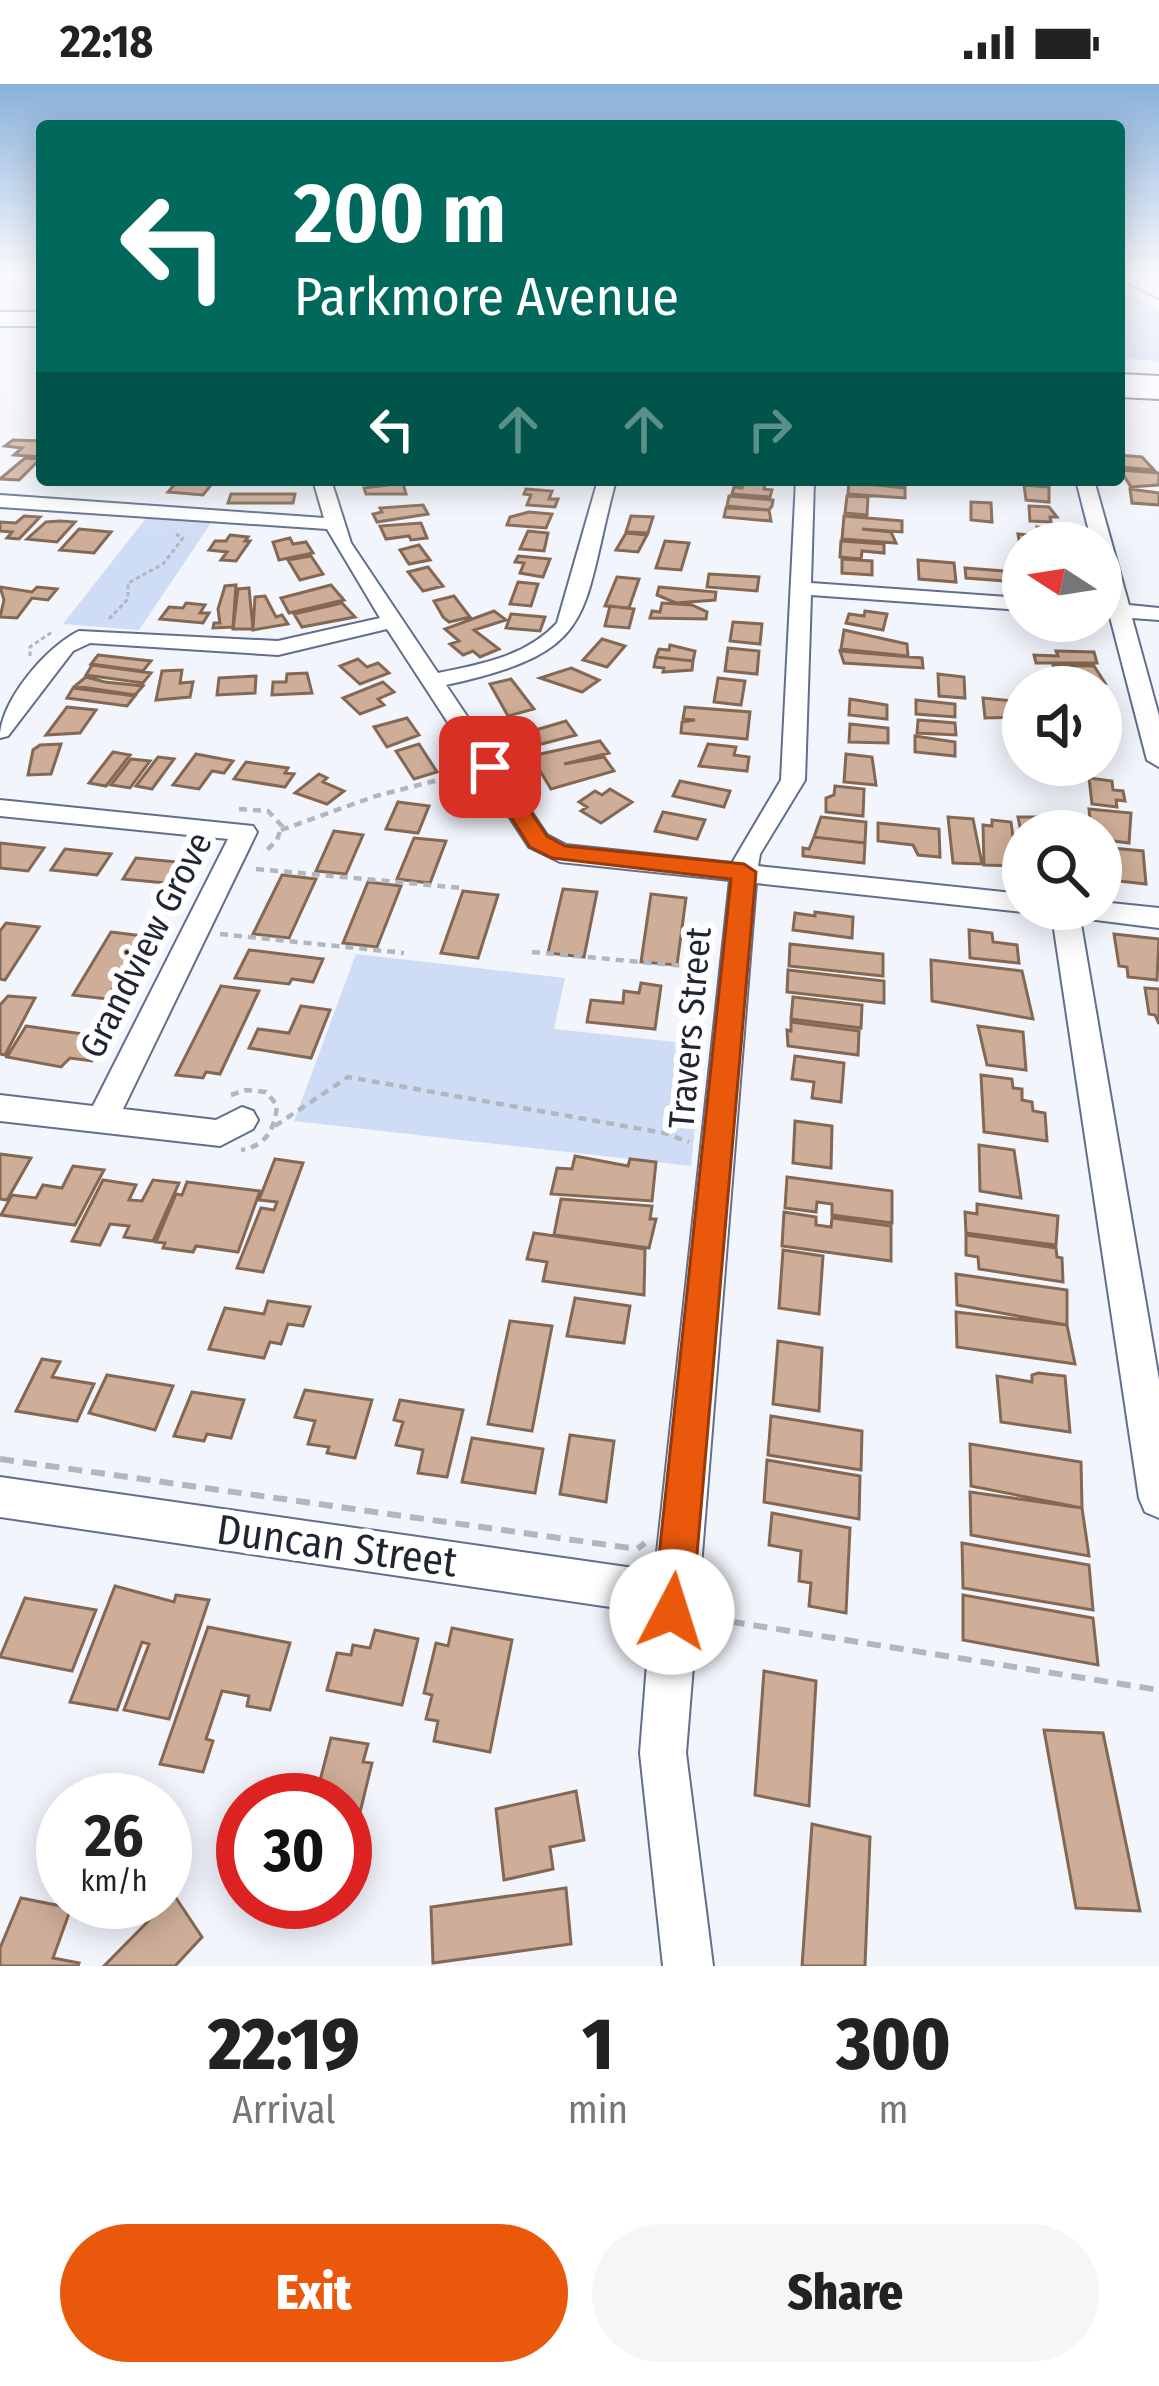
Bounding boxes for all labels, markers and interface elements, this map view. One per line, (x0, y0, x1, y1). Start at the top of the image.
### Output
text: 22:18 (60, 15, 153, 69)
text: 200 m (294, 163, 506, 264)
icon: left (96, 168, 252, 324)
text: Parkmore Avenue (294, 265, 679, 329)
icon: left (359, 396, 425, 462)
icon: ahead (485, 396, 551, 462)
icon: ahead (611, 396, 677, 462)
icon: right (737, 396, 803, 462)
north arrow (1002, 522, 1122, 642)
map controls (1002, 522, 1122, 930)
button: sound (1002, 666, 1122, 786)
pin (439, 716, 541, 818)
icon: arrive (457, 734, 523, 800)
button: search (1002, 810, 1122, 930)
street label: Grandview Grove (70, 825, 222, 1065)
street label: Travers Street (659, 925, 721, 1131)
street label: Duncan Street (214, 1504, 461, 1588)
position arrow (609, 1549, 735, 1675)
speed limit sign: 30 (216, 1773, 372, 1929)
text: 26 (84, 1800, 144, 1872)
text: km/h (81, 1863, 147, 1899)
text: 22:19 (208, 2002, 359, 2088)
text: 1 (582, 2002, 614, 2088)
text: 300 (836, 2002, 951, 2088)
text: Arrival (232, 2087, 336, 2133)
text: min (568, 2087, 628, 2133)
text: m (879, 2087, 909, 2133)
button: Exit (60, 2224, 568, 2362)
button: Share (592, 2224, 1099, 2362)

